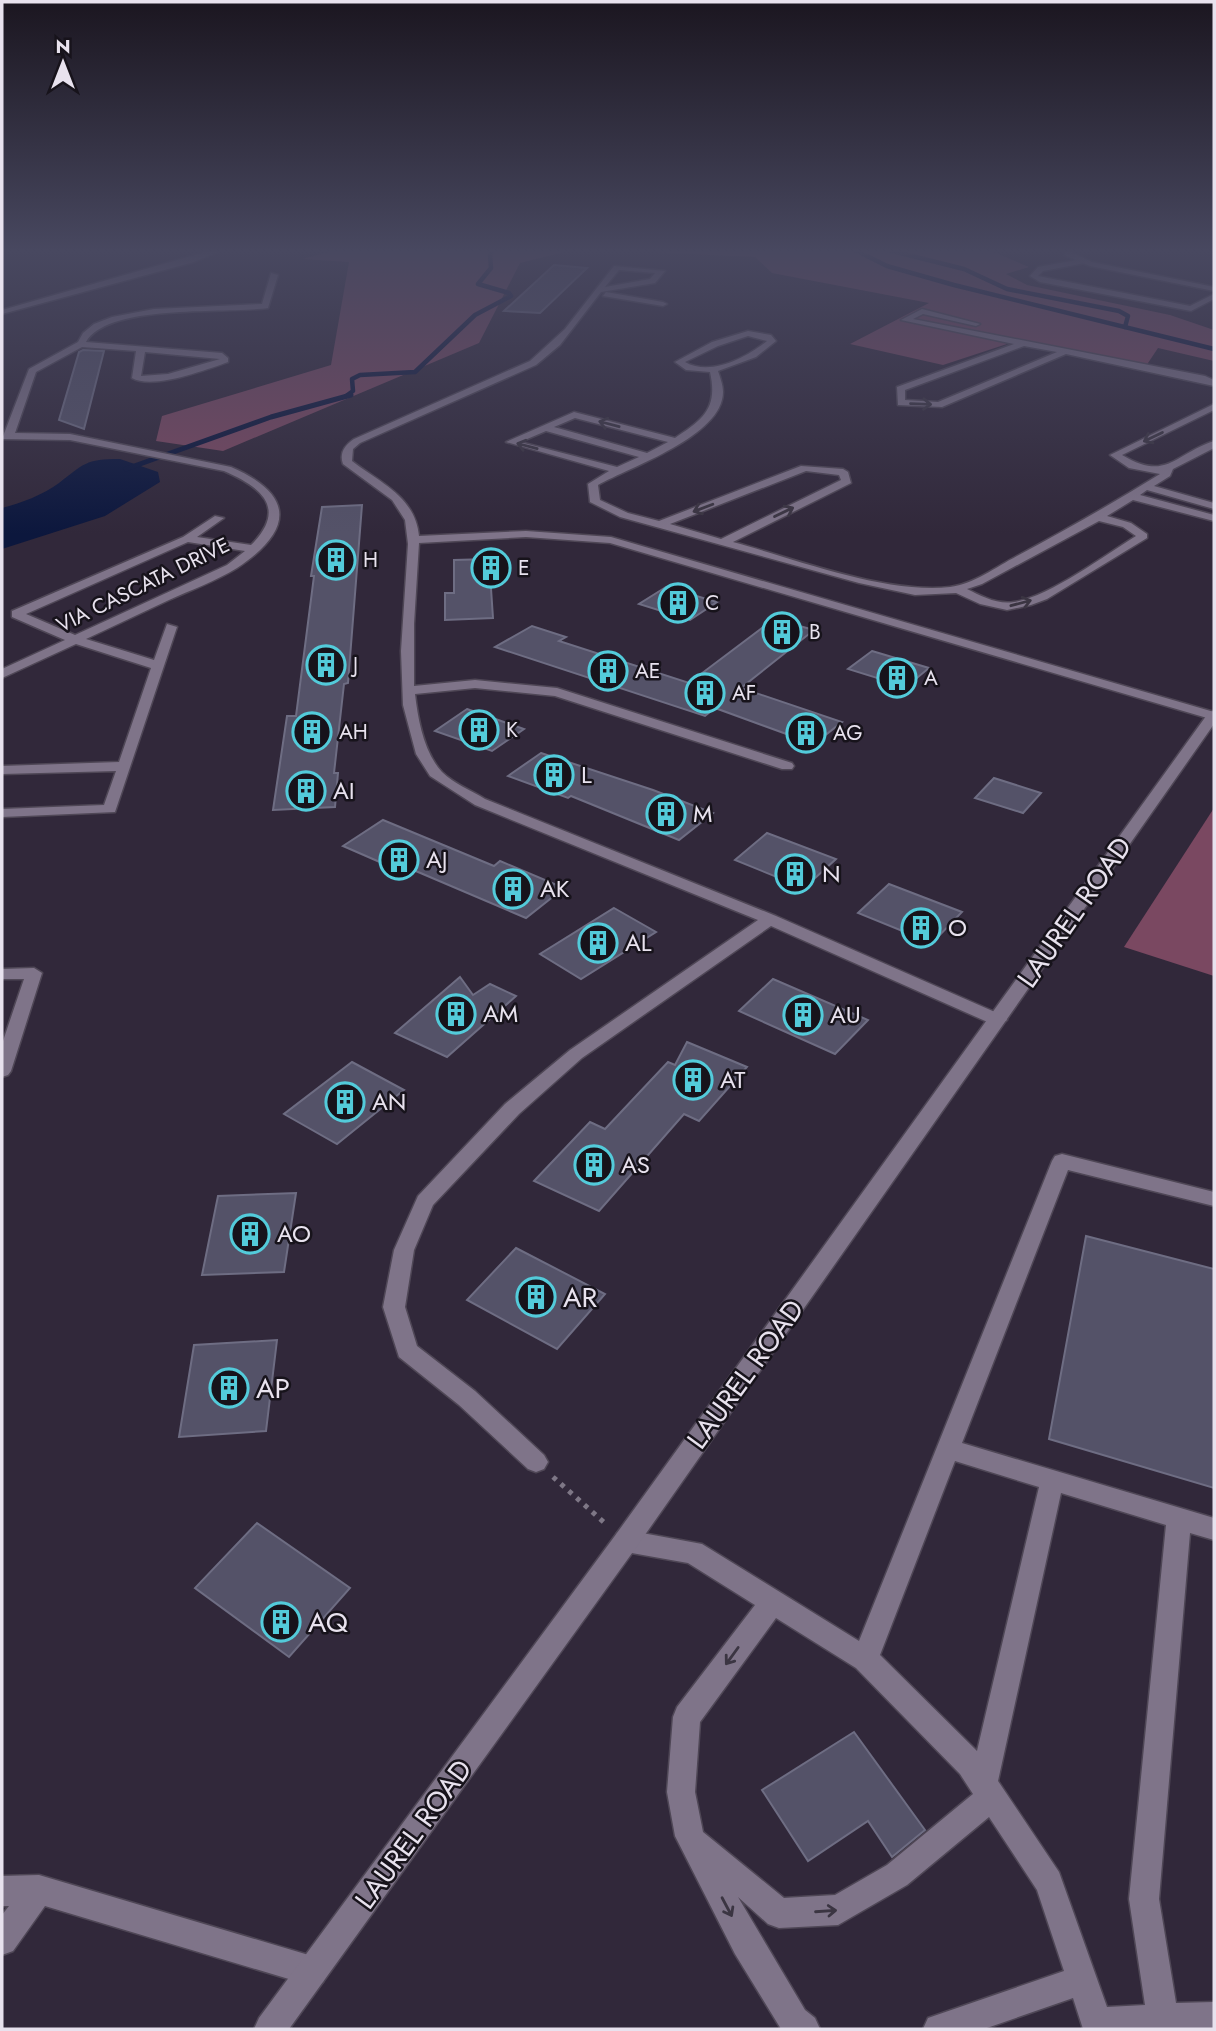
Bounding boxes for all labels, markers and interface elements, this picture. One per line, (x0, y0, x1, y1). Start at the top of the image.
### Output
north arrow (28, 28, 98, 98)
text: N (55, 33, 71, 60)
one-way arrow (909, 397, 932, 411)
one-way arrow (598, 417, 621, 430)
one-way arrow (1143, 431, 1164, 444)
one-way arrow (516, 439, 538, 452)
one-way arrow (692, 503, 714, 516)
one-way arrow (773, 504, 794, 518)
street label: VIA CASCATA DRIVE (51, 530, 235, 640)
building icon: H (315, 539, 357, 581)
place label: H (363, 545, 378, 575)
building icon: E (470, 547, 512, 589)
place label: E (518, 553, 530, 583)
building icon: C (657, 582, 699, 624)
place label: C (705, 588, 719, 618)
one-way arrow (1010, 596, 1032, 609)
building icon: B (761, 611, 803, 653)
place label: B (809, 617, 821, 647)
building icon: J (305, 644, 347, 686)
place label: J (350, 650, 358, 680)
building icon: AE (587, 650, 629, 692)
place label: AE (635, 656, 660, 686)
building icon: A (876, 657, 918, 699)
place label: A (924, 663, 938, 693)
building icon: AF (684, 672, 726, 714)
place label: AF (732, 678, 756, 708)
building icon: K (458, 709, 500, 751)
building icon: AH (291, 711, 333, 753)
building icon: AG (785, 712, 827, 754)
place label: K (506, 715, 518, 745)
place label: AH (339, 717, 368, 747)
place label: AG (833, 718, 863, 748)
building icon: L (533, 754, 575, 796)
place label: L (581, 757, 592, 792)
building icon: AI (285, 770, 327, 812)
place label: AI (333, 773, 355, 808)
building icon: M (645, 793, 687, 835)
place label: M (693, 796, 712, 831)
street label: LAUREL ROAD (1007, 828, 1142, 996)
building icon: AJ (378, 839, 420, 881)
place label: AJ (426, 842, 448, 877)
building icon: N (774, 853, 816, 895)
place label: N (822, 856, 841, 891)
building icon: AK (492, 868, 534, 910)
place label: AK (540, 871, 570, 906)
building icon: O (900, 907, 942, 949)
place label: O (948, 910, 967, 945)
building icon: AL (577, 922, 619, 964)
place label: AL (625, 925, 652, 960)
building icon: AM (435, 993, 477, 1035)
building icon: AU (782, 994, 824, 1036)
place label: AM (483, 996, 518, 1031)
place label: AU (830, 997, 861, 1032)
building icon: AT (672, 1059, 714, 1101)
place label: AT (720, 1062, 745, 1097)
building icon: AN (324, 1081, 366, 1123)
place label: AN (372, 1084, 406, 1119)
building icon: AS (573, 1144, 615, 1186)
place label: AS (621, 1147, 650, 1182)
building icon: AO (229, 1213, 271, 1255)
place label: AO (277, 1216, 311, 1251)
building icon: AR (515, 1276, 557, 1318)
place label: AR (563, 1277, 597, 1318)
street label: LAUREL ROAD (677, 1291, 814, 1458)
building icon: AP (208, 1367, 250, 1409)
place label: AP (256, 1368, 290, 1409)
building icon: AQ (260, 1601, 302, 1643)
place label: AQ (308, 1602, 349, 1643)
one-way arrow (725, 1646, 740, 1665)
street label: LAUREL ROAD (345, 1751, 482, 1918)
one-way arrow (721, 1896, 734, 1917)
one-way arrow (814, 1904, 837, 1917)

